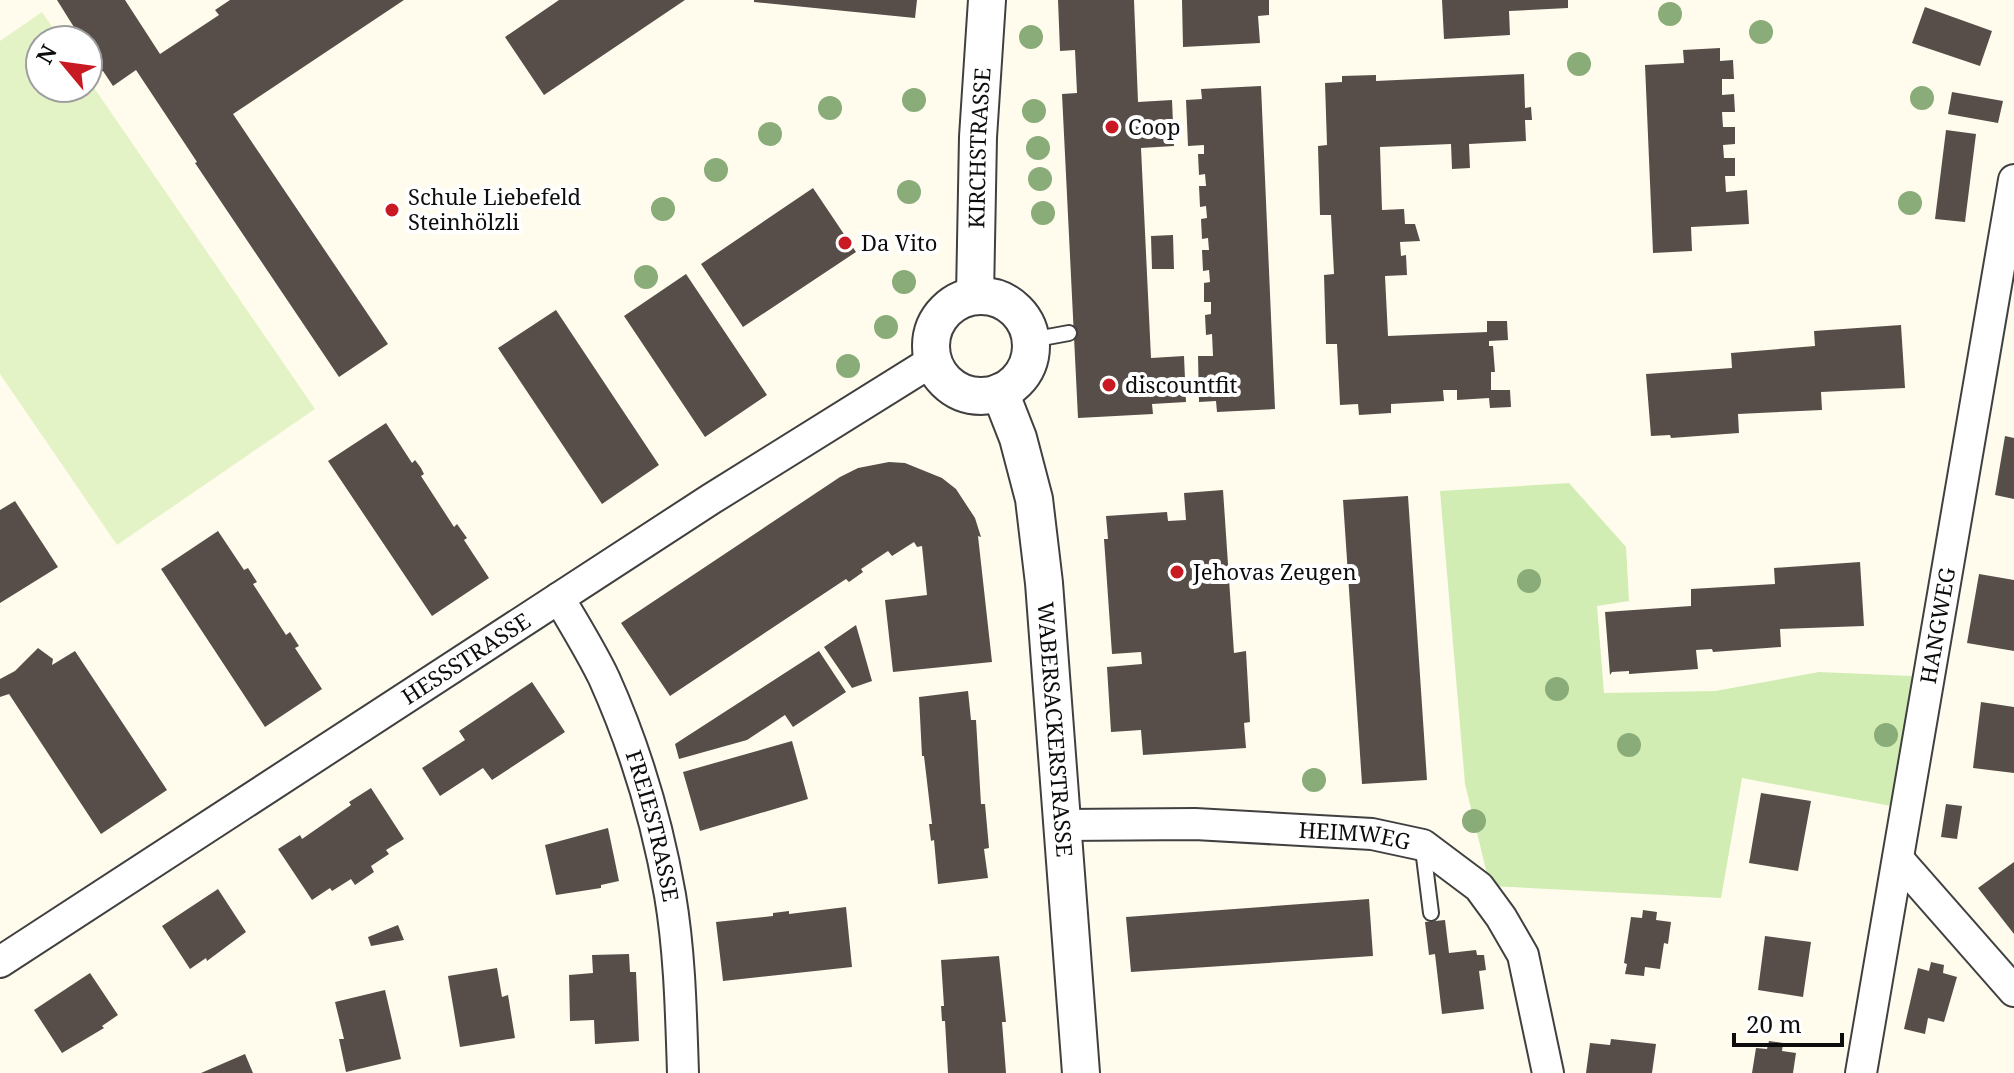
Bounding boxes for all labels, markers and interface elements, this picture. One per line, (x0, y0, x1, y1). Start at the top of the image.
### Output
north arrow (24, 24, 104, 104)
text: N (28, 39, 63, 69)
street label: KIRCHSTRASSE (960, 67, 997, 229)
place label: Coop (1128, 111, 1180, 141)
marker: Coop (1103, 118, 1121, 136)
place label: Schule Liebefeld Steinhölzli (408, 181, 582, 236)
marker: Schule Liebefeld Steinhölzli (383, 201, 401, 219)
place label: Da Vito (861, 227, 937, 257)
marker: Da Vito (836, 234, 854, 252)
place label: discountfit (1125, 369, 1237, 399)
marker: discountfit (1100, 376, 1118, 394)
place label: Jehovas Zeugen (1192, 556, 1357, 586)
marker: Jehovas Zeugen (1168, 563, 1186, 581)
street label: HANGWEG (1912, 565, 1961, 686)
street label: WABERSACKERSTRASSE (1031, 601, 1081, 858)
street label: HESSSTRASSE (395, 605, 535, 711)
street label: FREIESTRASSE (620, 746, 687, 904)
street label: HEIMWEG (1298, 814, 1414, 856)
scale bar (1734, 997, 1842, 1047)
text: 20 m (1746, 1007, 1802, 1040)

